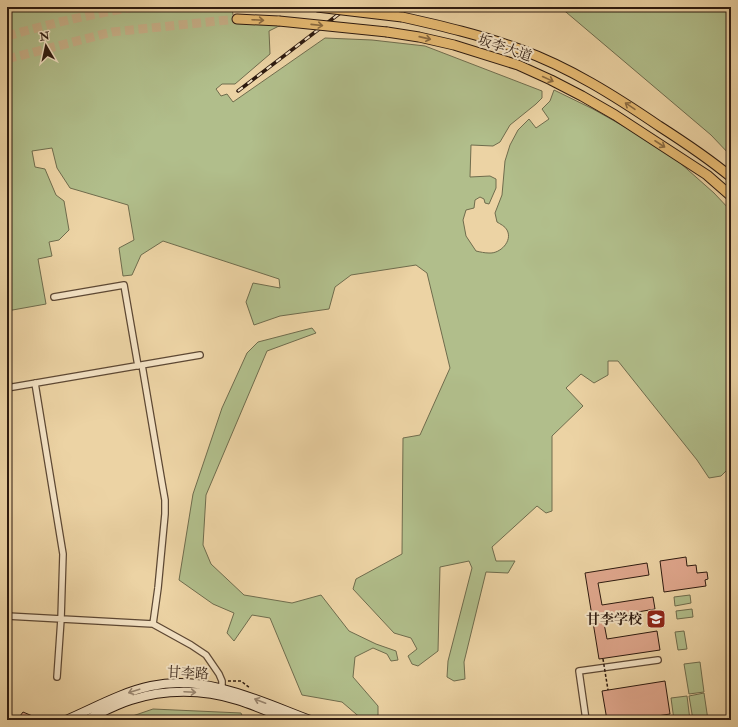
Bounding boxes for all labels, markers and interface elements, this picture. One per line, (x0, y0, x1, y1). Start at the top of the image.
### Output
one-way arrow (251, 16, 264, 23)
one-way arrow (310, 21, 323, 29)
north arrow (26, 26, 66, 66)
text: N (38, 29, 52, 44)
street label: 坂李大道 (476, 31, 534, 65)
one-way arrow (418, 35, 431, 43)
one-way arrow (542, 76, 554, 83)
one-way arrow (625, 102, 636, 110)
one-way arrow (654, 141, 666, 149)
school or university icon: 甘李学校 (645, 608, 667, 630)
place label: 甘李学校 (586, 611, 642, 628)
street label: 甘李路 (167, 663, 209, 683)
one-way arrow (127, 688, 140, 695)
one-way arrow (183, 688, 196, 696)
one-way arrow (255, 696, 267, 704)

